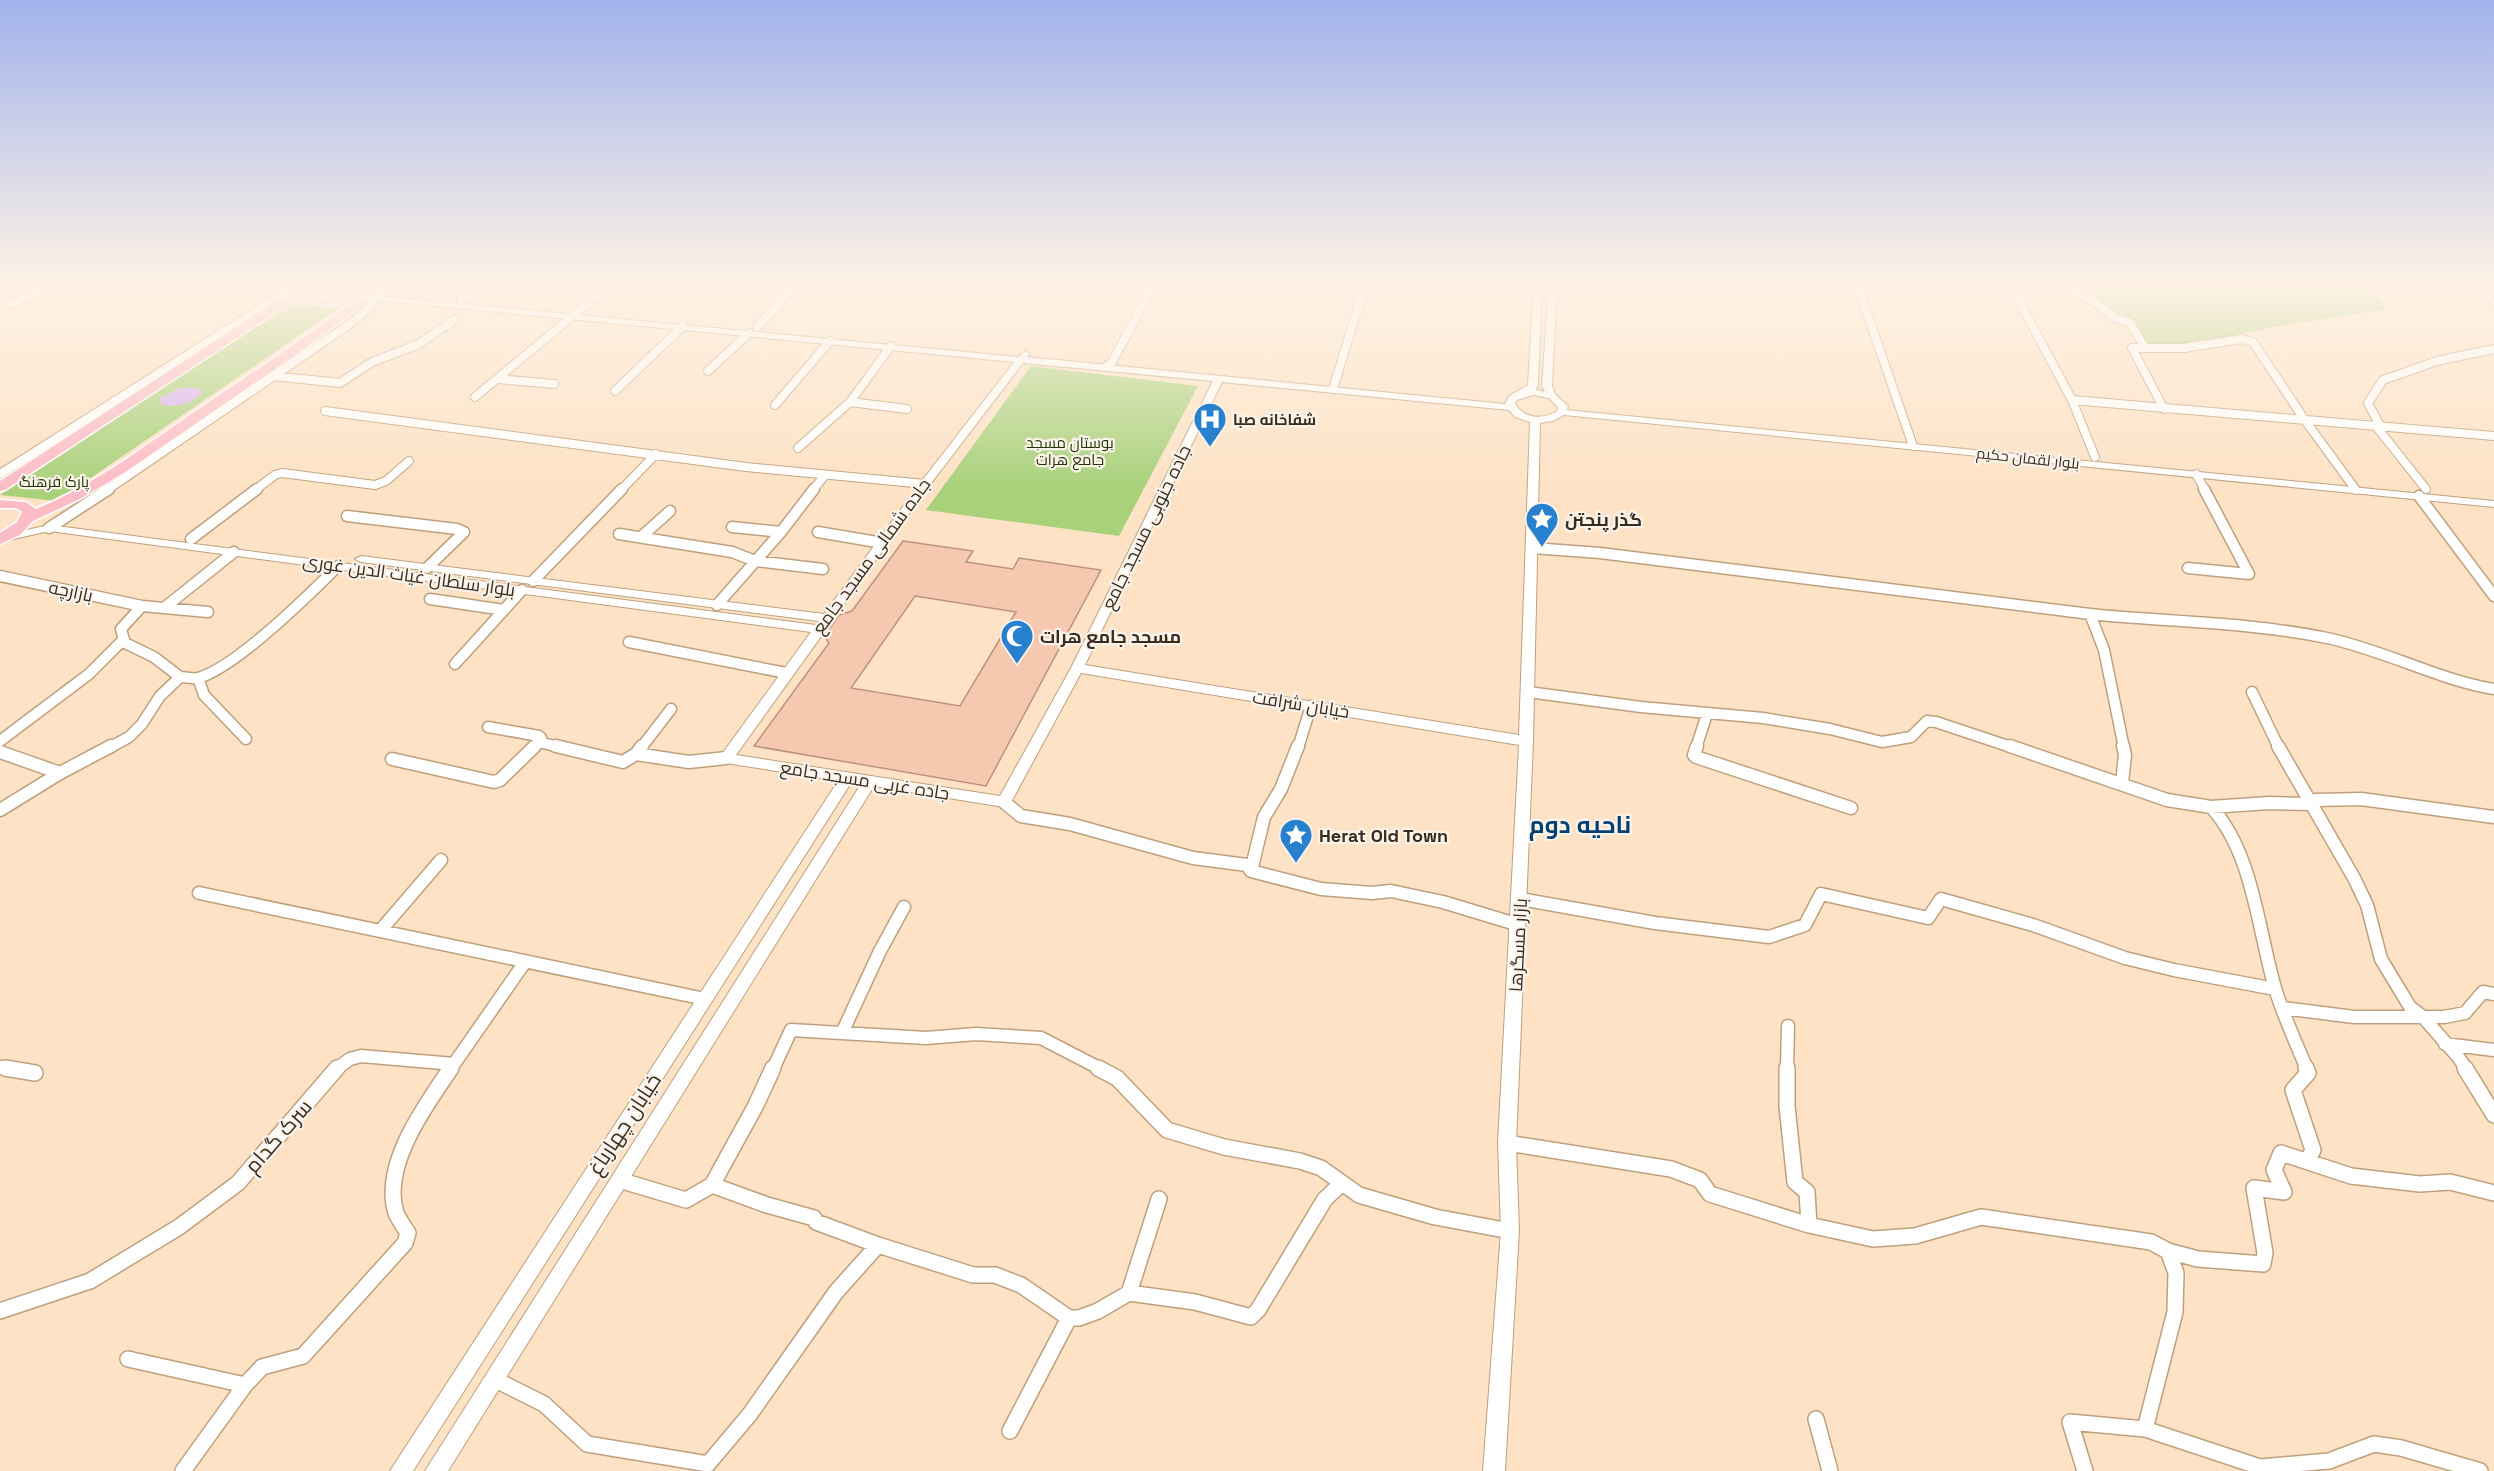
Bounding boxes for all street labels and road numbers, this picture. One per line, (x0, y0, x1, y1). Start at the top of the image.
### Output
street label: جاده جنوبی مسجد جامع (1096, 441, 1197, 614)
street label: بلوار لقمان حکیم (1975, 443, 2081, 474)
street label: جاده شمالی مسجد جامع (807, 473, 936, 639)
street label: بلوار سلطان غیاث الدین غوری (301, 549, 517, 601)
street label: بازارچه (46, 575, 95, 608)
street label: خیابان شرافت (1251, 685, 1351, 723)
street label: جاده غربی مسجد جامع (779, 755, 951, 806)
street label: بازار مسگرها (1504, 898, 1532, 992)
street label: خیابان چهارباغ (581, 1068, 668, 1180)
street label: سرک گدام (238, 1093, 318, 1179)

